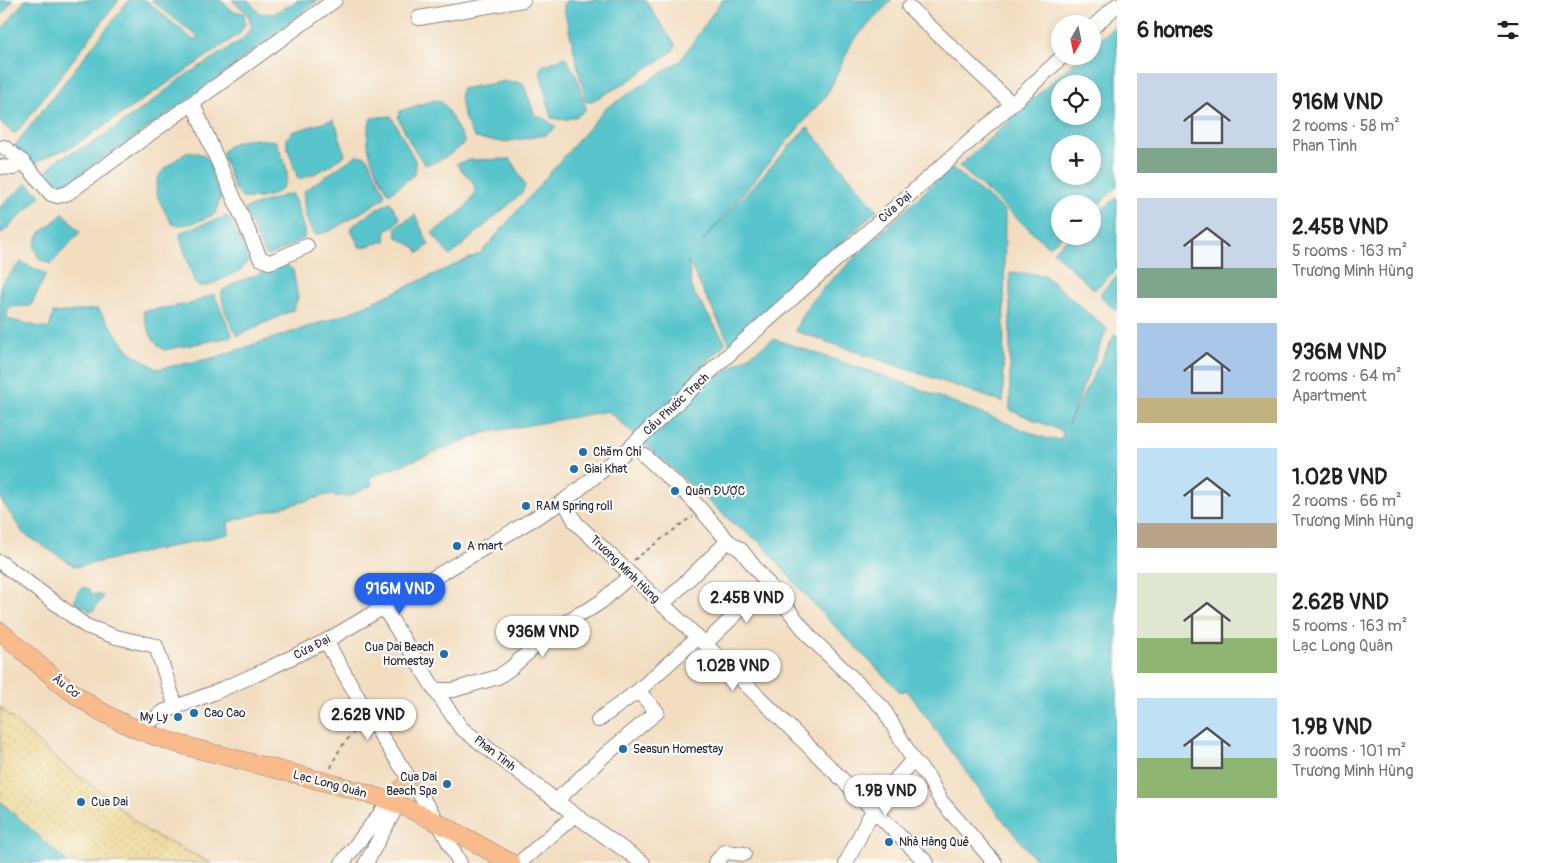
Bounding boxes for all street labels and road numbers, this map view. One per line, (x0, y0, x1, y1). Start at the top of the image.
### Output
street label: Cửa Đại (876, 189, 915, 226)
street label: Cầu Phước Trạch (639, 368, 713, 439)
street label: Trương Minh Hùng (587, 532, 663, 606)
street label: Cửa Đại (291, 632, 333, 663)
street label: Âu Cơ (49, 670, 83, 702)
street label: Phan Tình (471, 732, 519, 775)
street label: Lạc Long Quân (291, 767, 369, 802)

